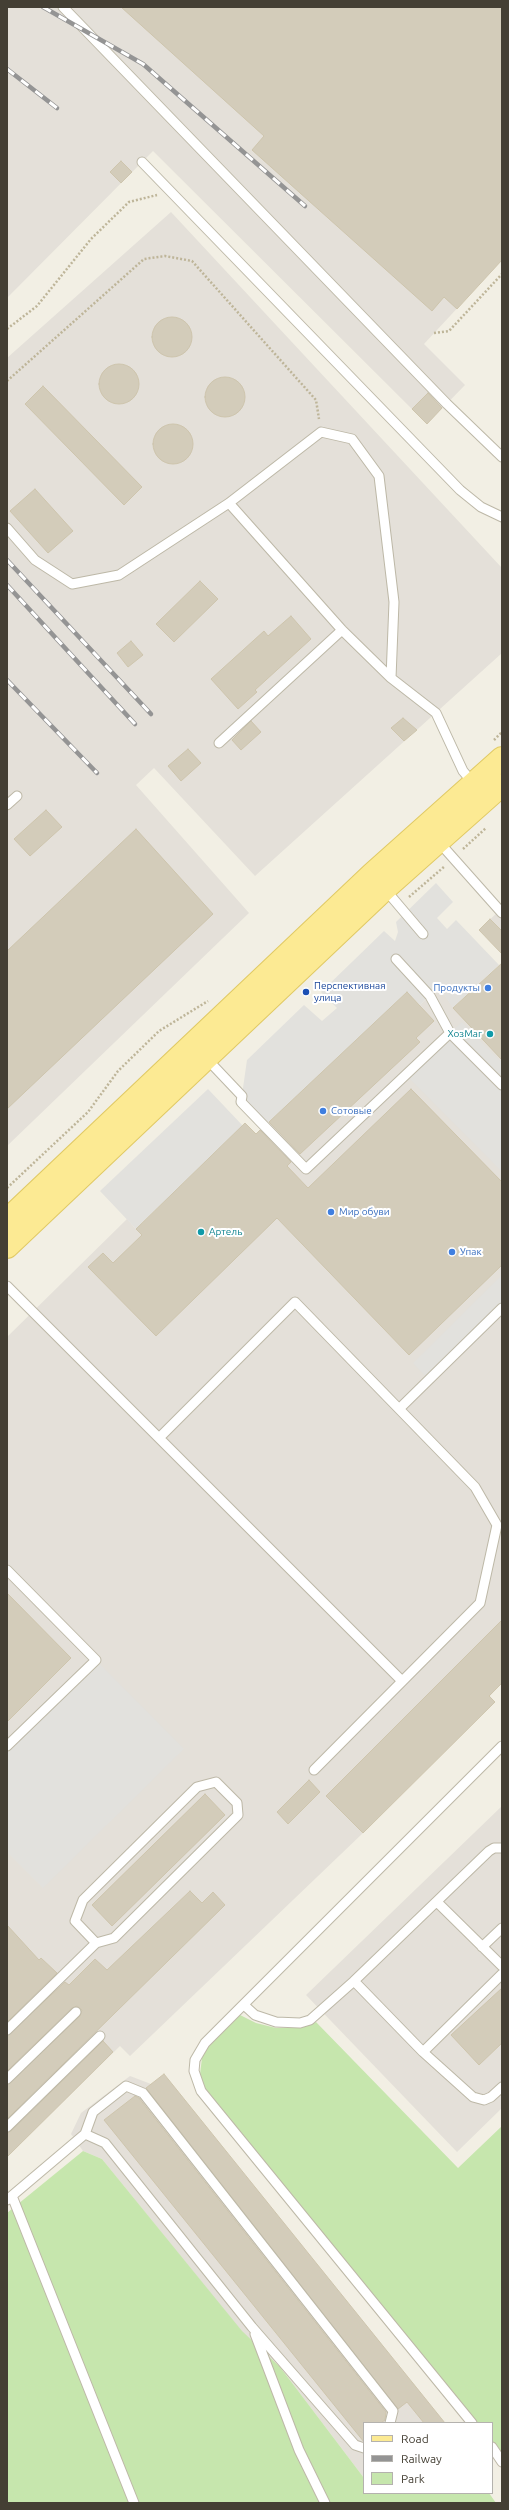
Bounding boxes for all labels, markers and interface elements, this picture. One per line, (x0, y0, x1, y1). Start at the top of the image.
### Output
place label: Перспективная улица (314, 980, 386, 1004)
place label: Продукты (433, 982, 480, 994)
marker: Продукты (483, 983, 493, 993)
marker: Перспективная улица (301, 987, 311, 997)
place label: ХозМаг (448, 1028, 482, 1040)
marker: ХозМаг (485, 1029, 495, 1039)
place label: Сотовые (331, 1105, 372, 1117)
marker: Сотовые (318, 1106, 328, 1116)
place label: Мир обуви (339, 1206, 390, 1218)
marker: Мир обуви (326, 1207, 336, 1217)
place label: Артель (209, 1226, 242, 1238)
marker: Артель (196, 1227, 206, 1237)
place label: Упак (460, 1246, 482, 1258)
marker: Упак (447, 1247, 457, 1257)
legend (363, 2422, 493, 2494)
text: Road (401, 2432, 429, 2445)
text: Railway (401, 2452, 442, 2465)
text: Park (401, 2472, 425, 2485)

